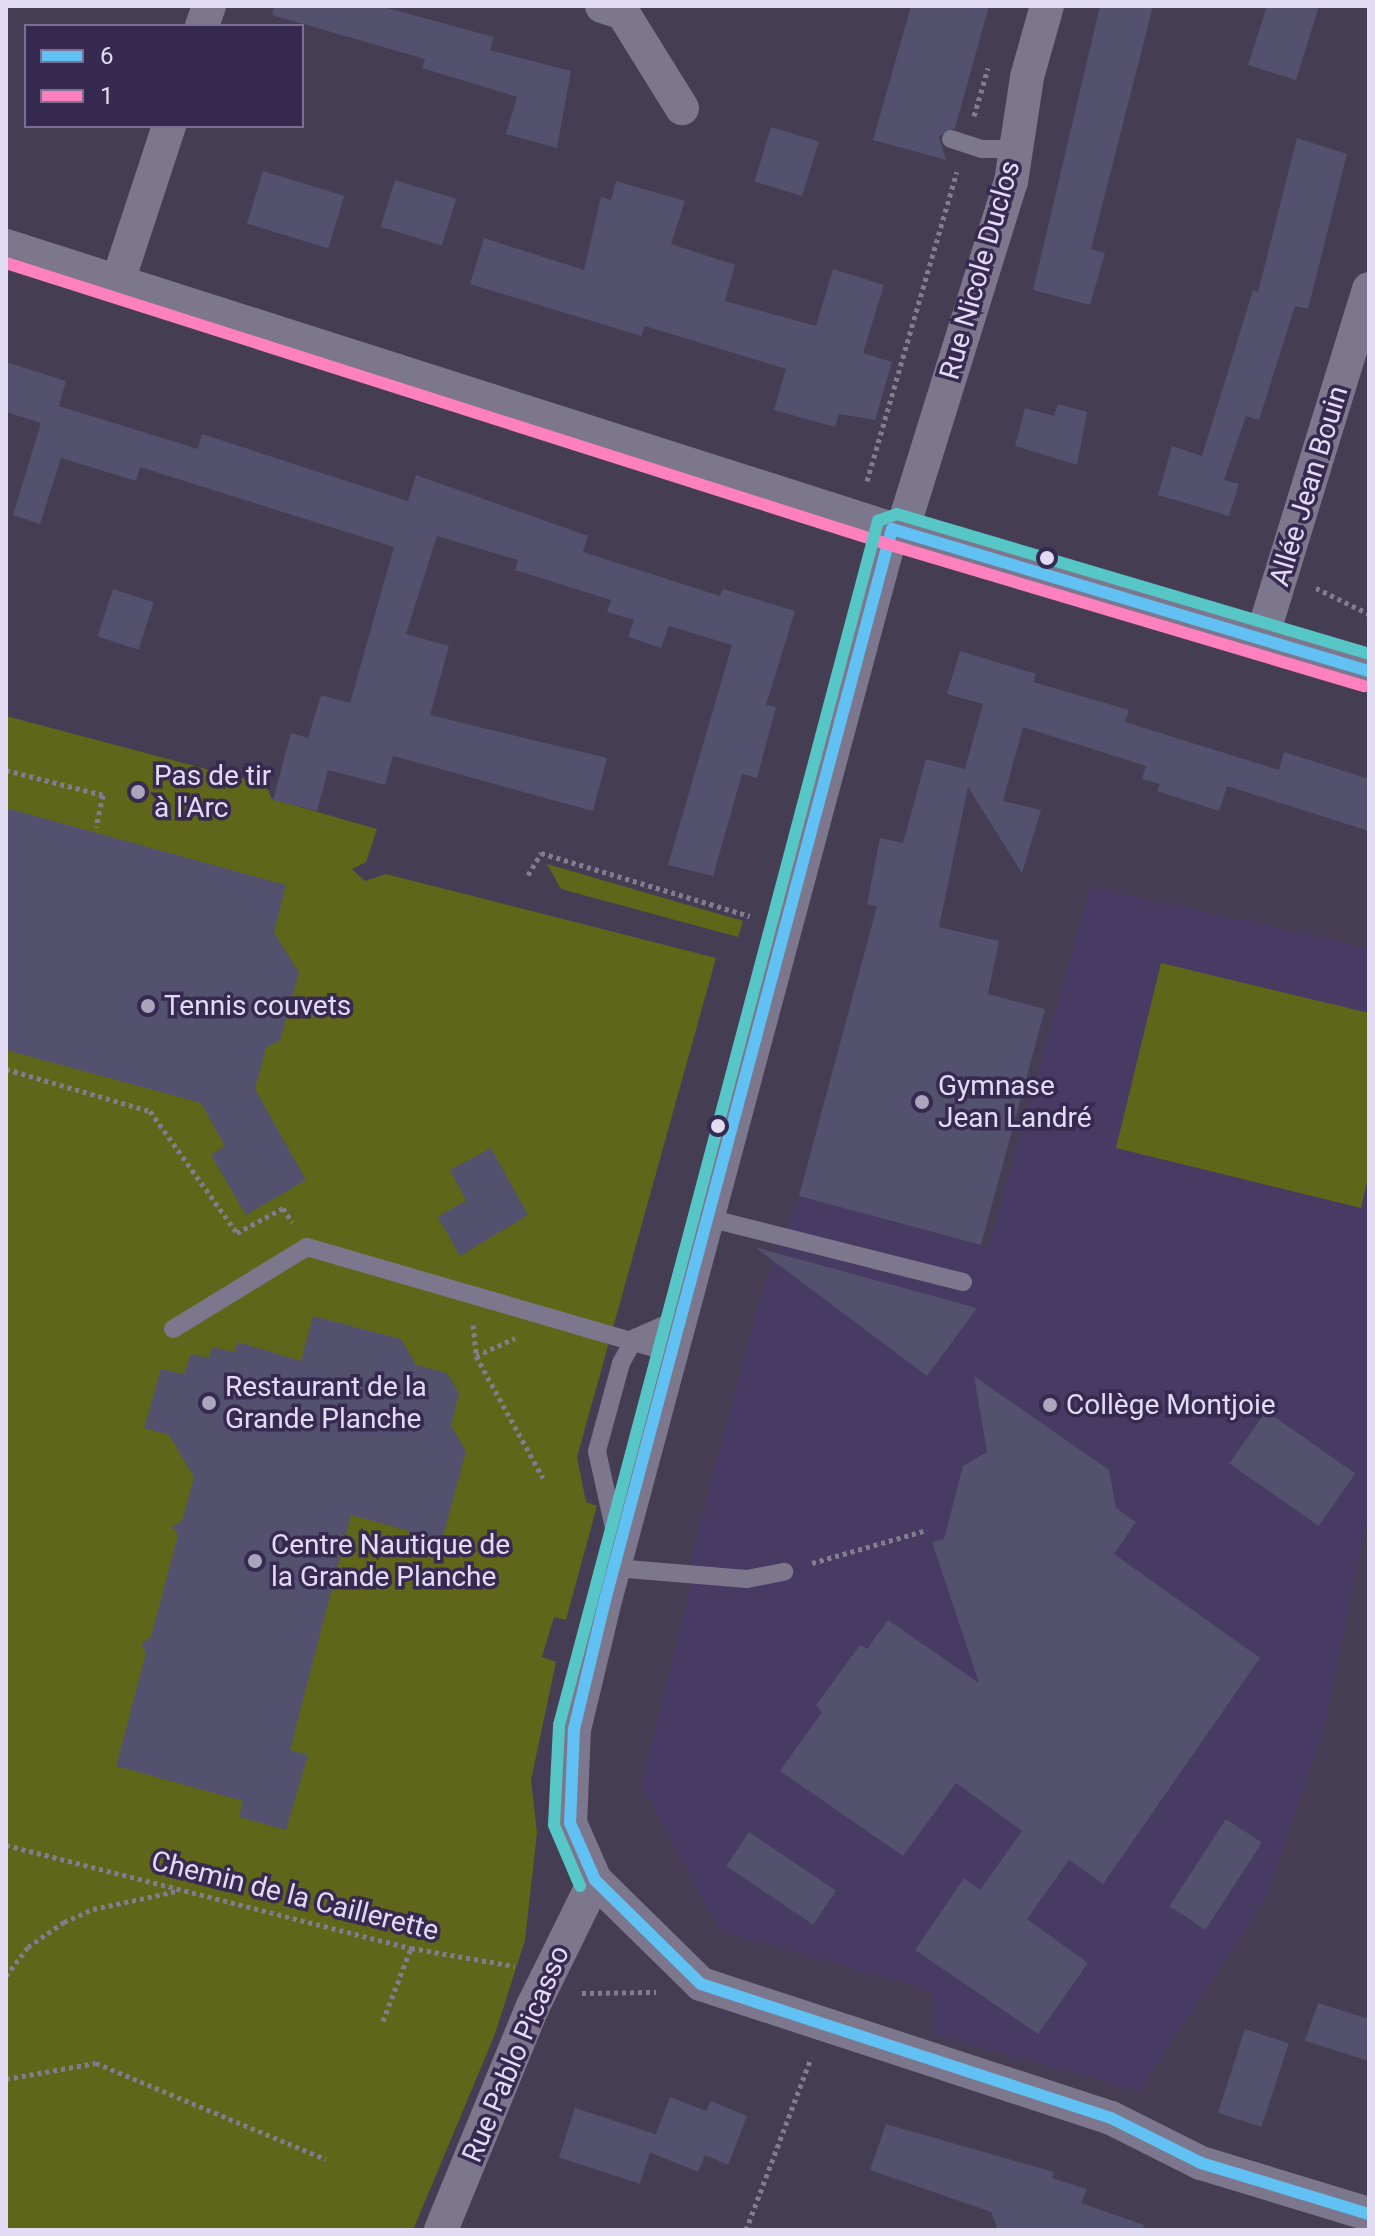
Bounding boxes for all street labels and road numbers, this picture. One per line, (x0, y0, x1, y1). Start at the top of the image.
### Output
street label: Rue Nicole Duclos (933, 157, 1027, 383)
street label: Allée Jean Bouin (1263, 382, 1355, 590)
street label: Chemin de la Caillerette (148, 1844, 442, 1948)
street label: Rue Pablo Picasso (455, 1941, 577, 2167)

